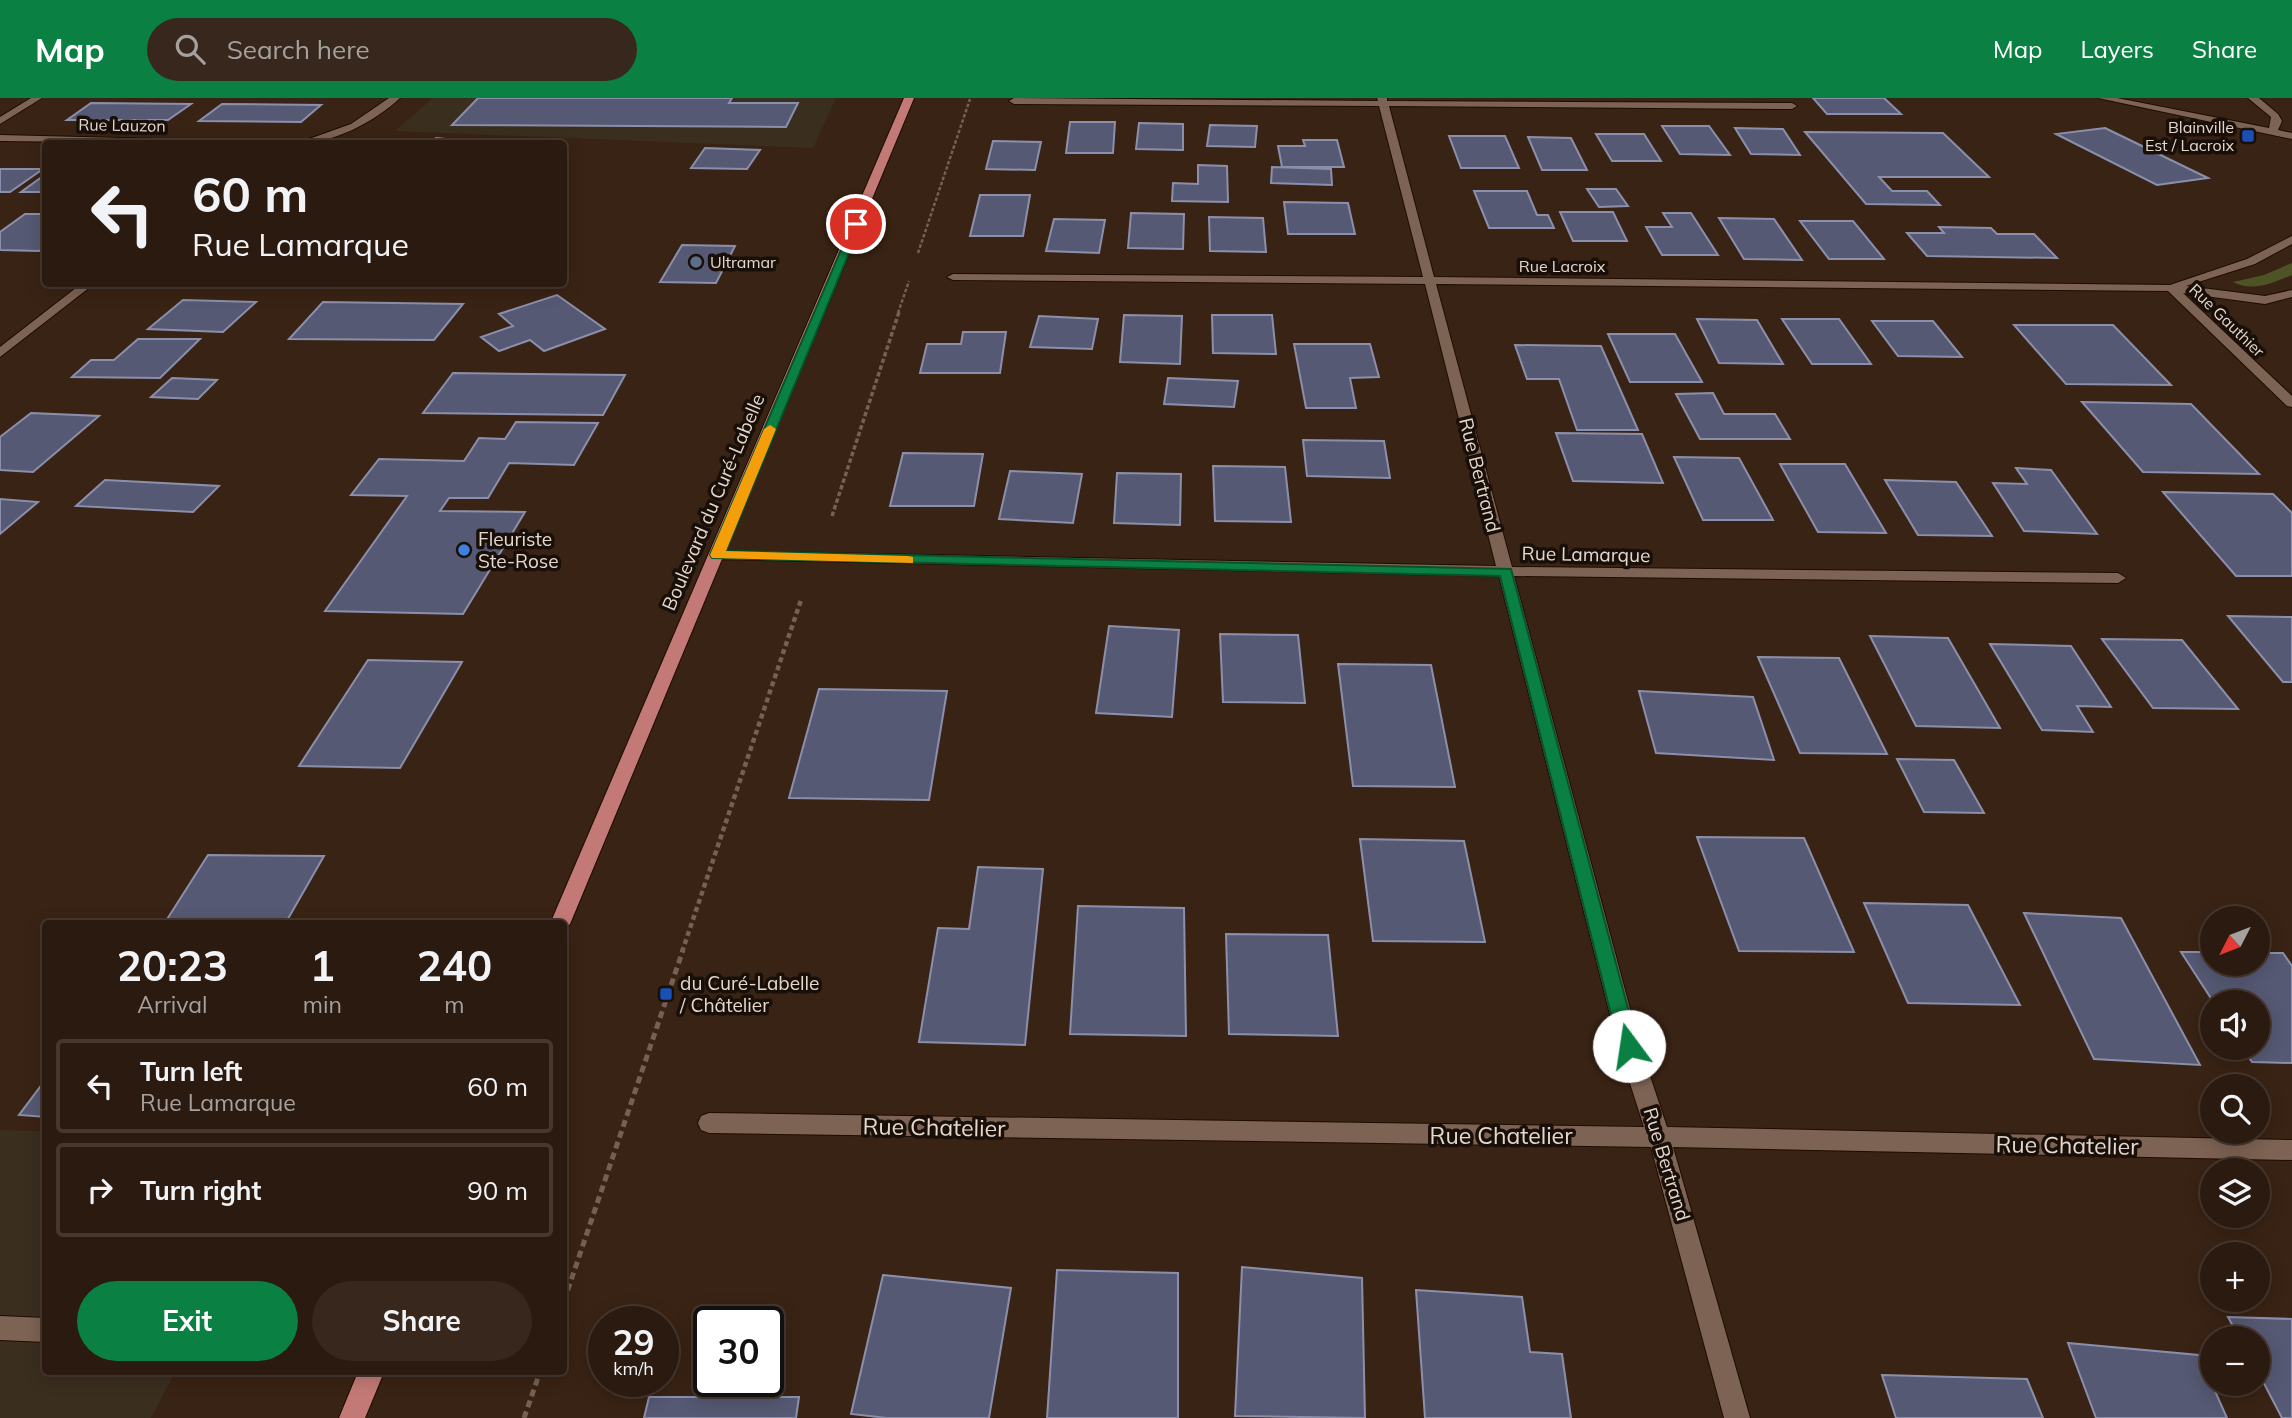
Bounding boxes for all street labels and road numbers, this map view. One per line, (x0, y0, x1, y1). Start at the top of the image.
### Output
street label: Rue Lauzon (78, 114, 166, 136)
street label: Rue Lacroix (1519, 256, 1606, 276)
street label: Rue Gauthier (2185, 279, 2269, 361)
street label: Boulevard du Curé-Labelle (656, 390, 770, 614)
street label: Rue Bertrand (1454, 415, 1506, 535)
street label: Rue Lamarque (1521, 541, 1651, 567)
street label: Rue Bertrand (1638, 1104, 1696, 1224)
street label: Rue Chatelier (862, 1111, 1006, 1143)
street label: Rue Chatelier (1430, 1121, 1573, 1150)
street label: Rue Chatelier (1995, 1129, 2139, 1161)

